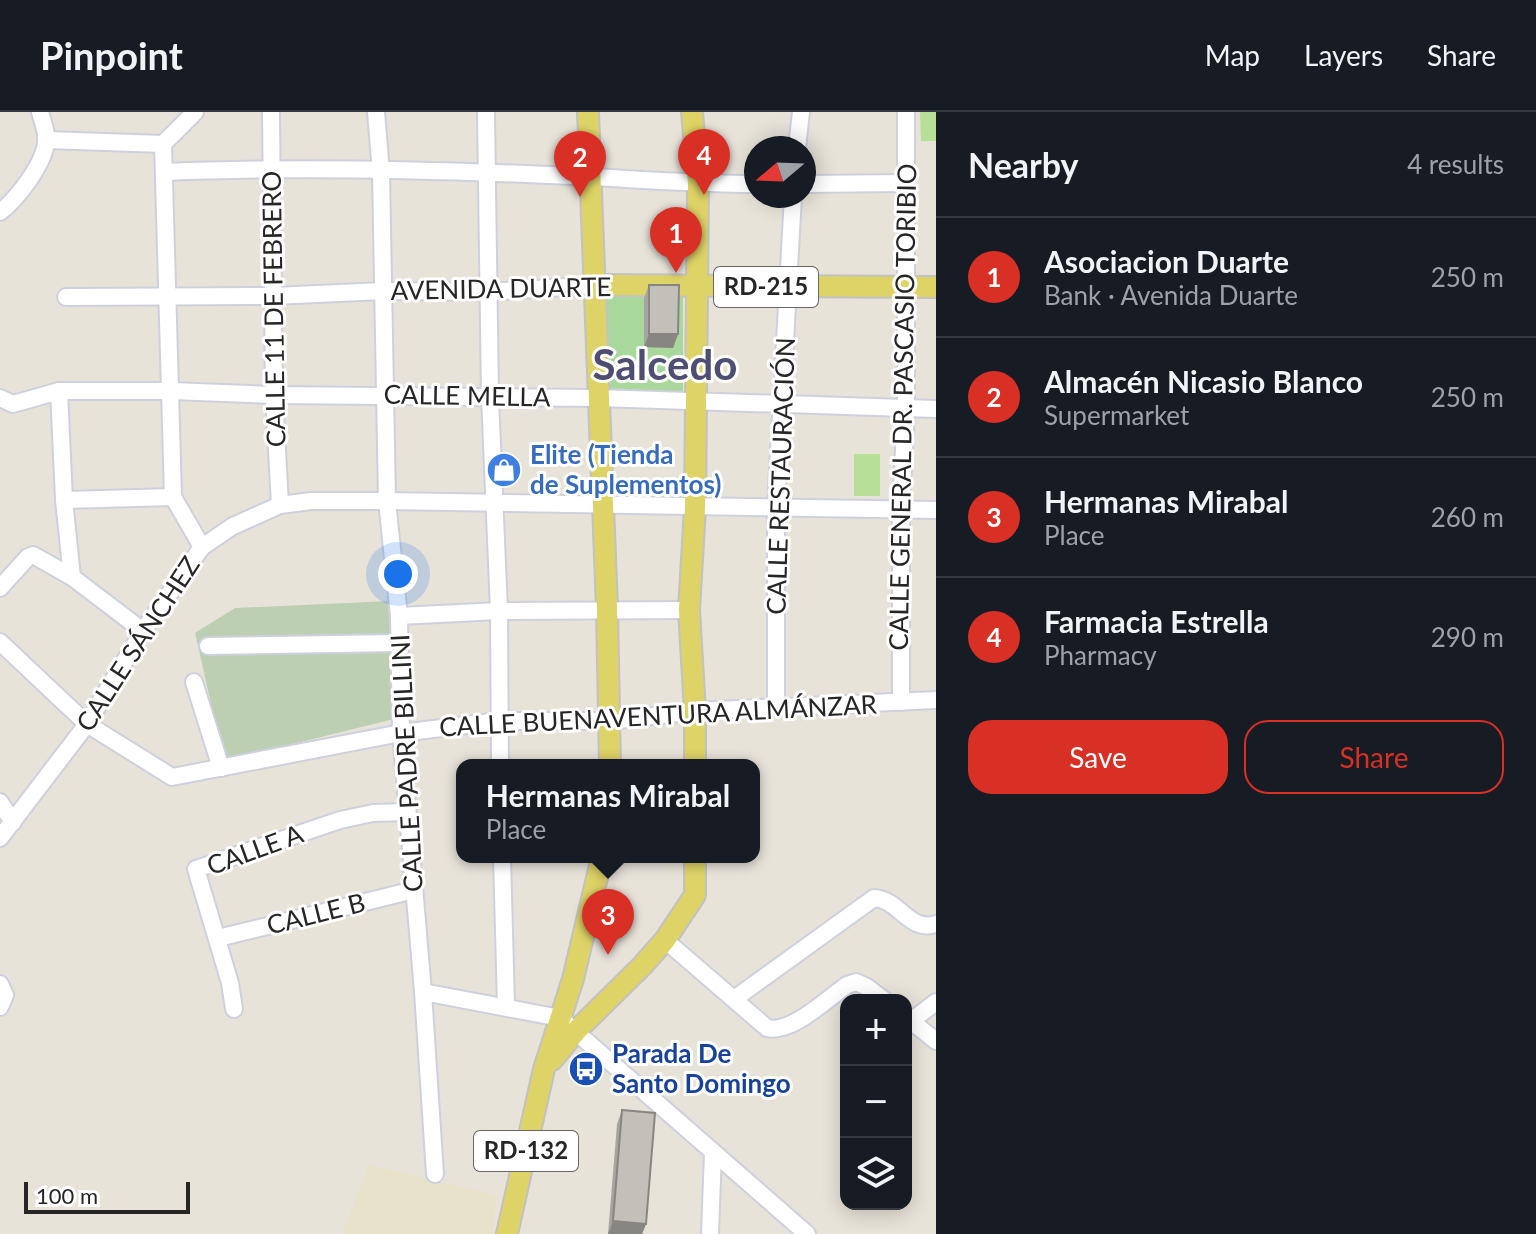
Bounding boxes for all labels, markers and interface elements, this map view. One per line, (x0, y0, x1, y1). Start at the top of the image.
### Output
text: Pinpoint (40, 32, 183, 78)
text: Map (1205, 38, 1260, 72)
text: Layers (1304, 38, 1383, 72)
text: Share (1427, 38, 1496, 72)
pin: 4 (678, 129, 730, 195)
pin: 2 (554, 131, 606, 197)
north arrow (744, 136, 816, 208)
text: Nearby (968, 144, 1079, 185)
text: 4 results (1407, 148, 1504, 180)
street label: CALLE GENERAL DR. PASCASIO TORIBIO (882, 163, 922, 651)
street label: CALLE 11 DE FEBRERO (255, 171, 291, 447)
pin: 1 (650, 207, 702, 273)
text: Asociacion Duarte (1044, 243, 1289, 279)
text: 1 (986, 261, 1002, 293)
text: 250 m (1431, 261, 1504, 293)
road number: RD-215 (714, 267, 818, 307)
street label: AVENIDA DUARTE (390, 270, 612, 306)
text: Bank · Avenida Duarte (1044, 279, 1298, 311)
street label: CALLE RESTAURACIÓN (759, 337, 801, 615)
district label: Salcedo (593, 339, 737, 389)
text: Almacén Nicasio Blanco (1044, 363, 1363, 399)
street label: CALLE MELLA (383, 378, 551, 412)
text: 2 (986, 381, 1002, 413)
text: 250 m (1431, 381, 1504, 413)
text: Supermarket (1044, 399, 1189, 431)
place label: Elite (Tienda de Suplementos) (530, 438, 721, 500)
shop icon: Elite (Tienda de Suplementos) (485, 451, 523, 489)
text: Hermanas Mirabal (1044, 483, 1289, 519)
text: 3 (986, 501, 1002, 533)
text: 260 m (1431, 501, 1504, 533)
text: Place (1044, 519, 1105, 551)
street label: CALLE SÁNCHEZ (69, 550, 206, 737)
your location (378, 554, 418, 594)
text: Farmacia Estrella (1044, 603, 1269, 639)
text: 4 (986, 621, 1002, 653)
text: 290 m (1431, 621, 1504, 653)
street label: CALLE PADRE BILLINI (383, 633, 429, 893)
text: Pharmacy (1044, 639, 1157, 671)
street label: CALLE BUENAVENTURA ALMÁNZAR (438, 688, 878, 742)
button: Save (968, 720, 1228, 794)
button: Share (1244, 720, 1504, 794)
popup (456, 759, 760, 863)
text: Hermanas Mirabal (486, 777, 730, 813)
text: Place (486, 813, 546, 845)
street label: CALLE A (202, 817, 308, 881)
street label: CALLE B (263, 885, 368, 941)
pin: 3 (582, 889, 634, 955)
map controls (840, 994, 912, 1210)
button: + (840, 994, 912, 1066)
place label: Parada De Santo Domingo (612, 1037, 791, 1099)
bus stop icon: Parada De Santo Domingo (567, 1050, 605, 1088)
button: − (840, 1066, 912, 1138)
road number: RD-132 (474, 1131, 578, 1171)
button: layers (840, 1138, 912, 1210)
scale bar (24, 1178, 190, 1214)
text: 100 m (36, 1182, 98, 1209)

